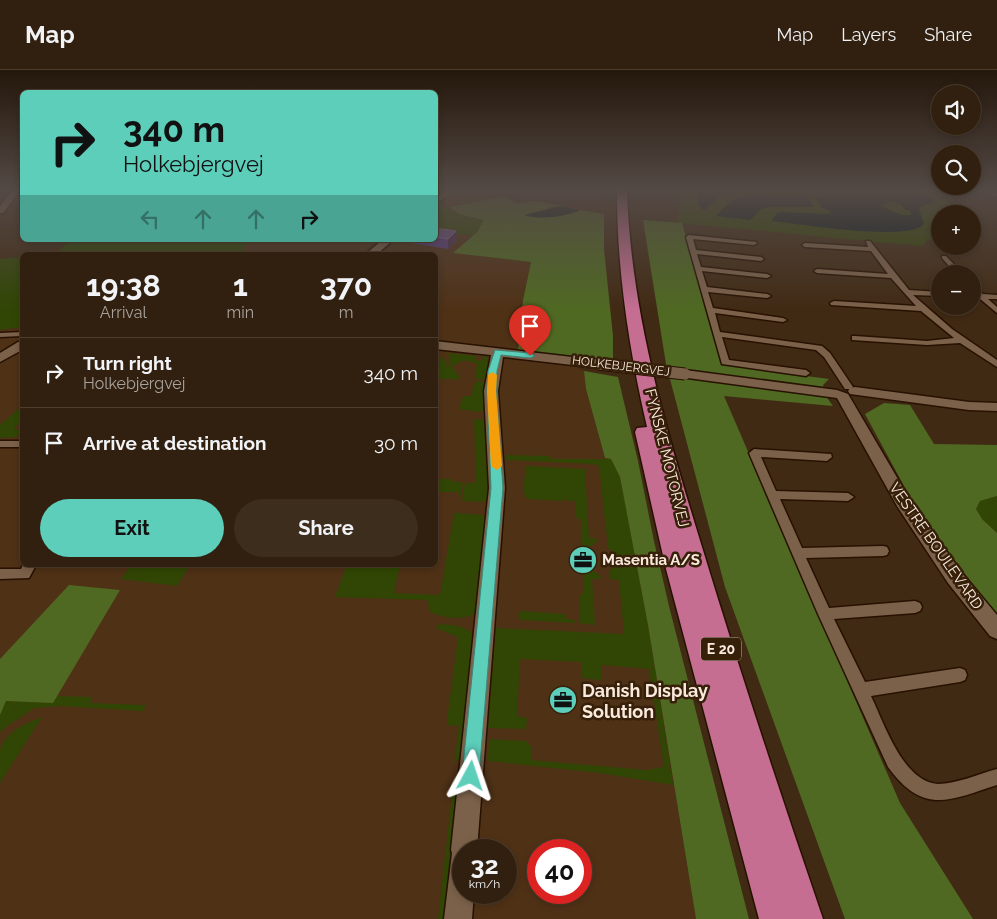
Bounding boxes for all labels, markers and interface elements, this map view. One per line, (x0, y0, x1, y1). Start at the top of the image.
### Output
text: Map (25, 20, 75, 49)
text: Map (777, 24, 813, 45)
text: Layers (841, 24, 896, 45)
text: Share (924, 24, 972, 45)
map controls (931, 85, 981, 315)
button: sound (931, 85, 981, 135)
text: 340 m (123, 109, 225, 150)
icon: right (40, 110, 105, 175)
button: search (931, 145, 981, 195)
text: Holkebjergvej (123, 151, 264, 177)
icon: left (136, 205, 164, 233)
icon: ahead (189, 205, 217, 233)
icon: ahead (242, 205, 270, 233)
icon: right (295, 205, 323, 233)
button: + (931, 205, 981, 255)
button: − (931, 265, 981, 315)
text: 19:38 (86, 268, 161, 303)
text: 1 (233, 268, 248, 303)
text: 370 (320, 268, 372, 303)
text: Arrival (100, 303, 147, 322)
text: min (227, 303, 254, 322)
text: m (339, 303, 353, 322)
pin (509, 305, 551, 356)
icon: arrive (516, 312, 544, 340)
text: Turn right (83, 352, 172, 374)
street label: HOLKEBJERGVEJ (571, 353, 671, 379)
icon: right (40, 359, 68, 387)
text: 340 m (364, 362, 418, 384)
text: Holkebjergvej (83, 374, 185, 393)
street label: FYNSKE MOTORVEJ (641, 387, 693, 529)
icon: arrive (40, 429, 68, 457)
text: Arrive at destination (83, 432, 267, 454)
text: 30 m (374, 432, 418, 454)
street label: VESTRE BOULEVARD (885, 479, 987, 613)
button: Exit (40, 499, 224, 557)
button: Share (234, 499, 418, 557)
office icon: Masentia A/S (568, 545, 598, 575)
place label: Masentia A/S (602, 551, 700, 569)
road number: E 20 (701, 638, 741, 660)
place label: Danish Display Solution (582, 680, 708, 722)
office icon: Danish Display Solution (548, 685, 578, 715)
position arrow (444, 749, 496, 801)
speed limit sign: 40 (527, 839, 592, 904)
text: 32 (470, 850, 499, 880)
text: km/h (469, 877, 500, 891)

